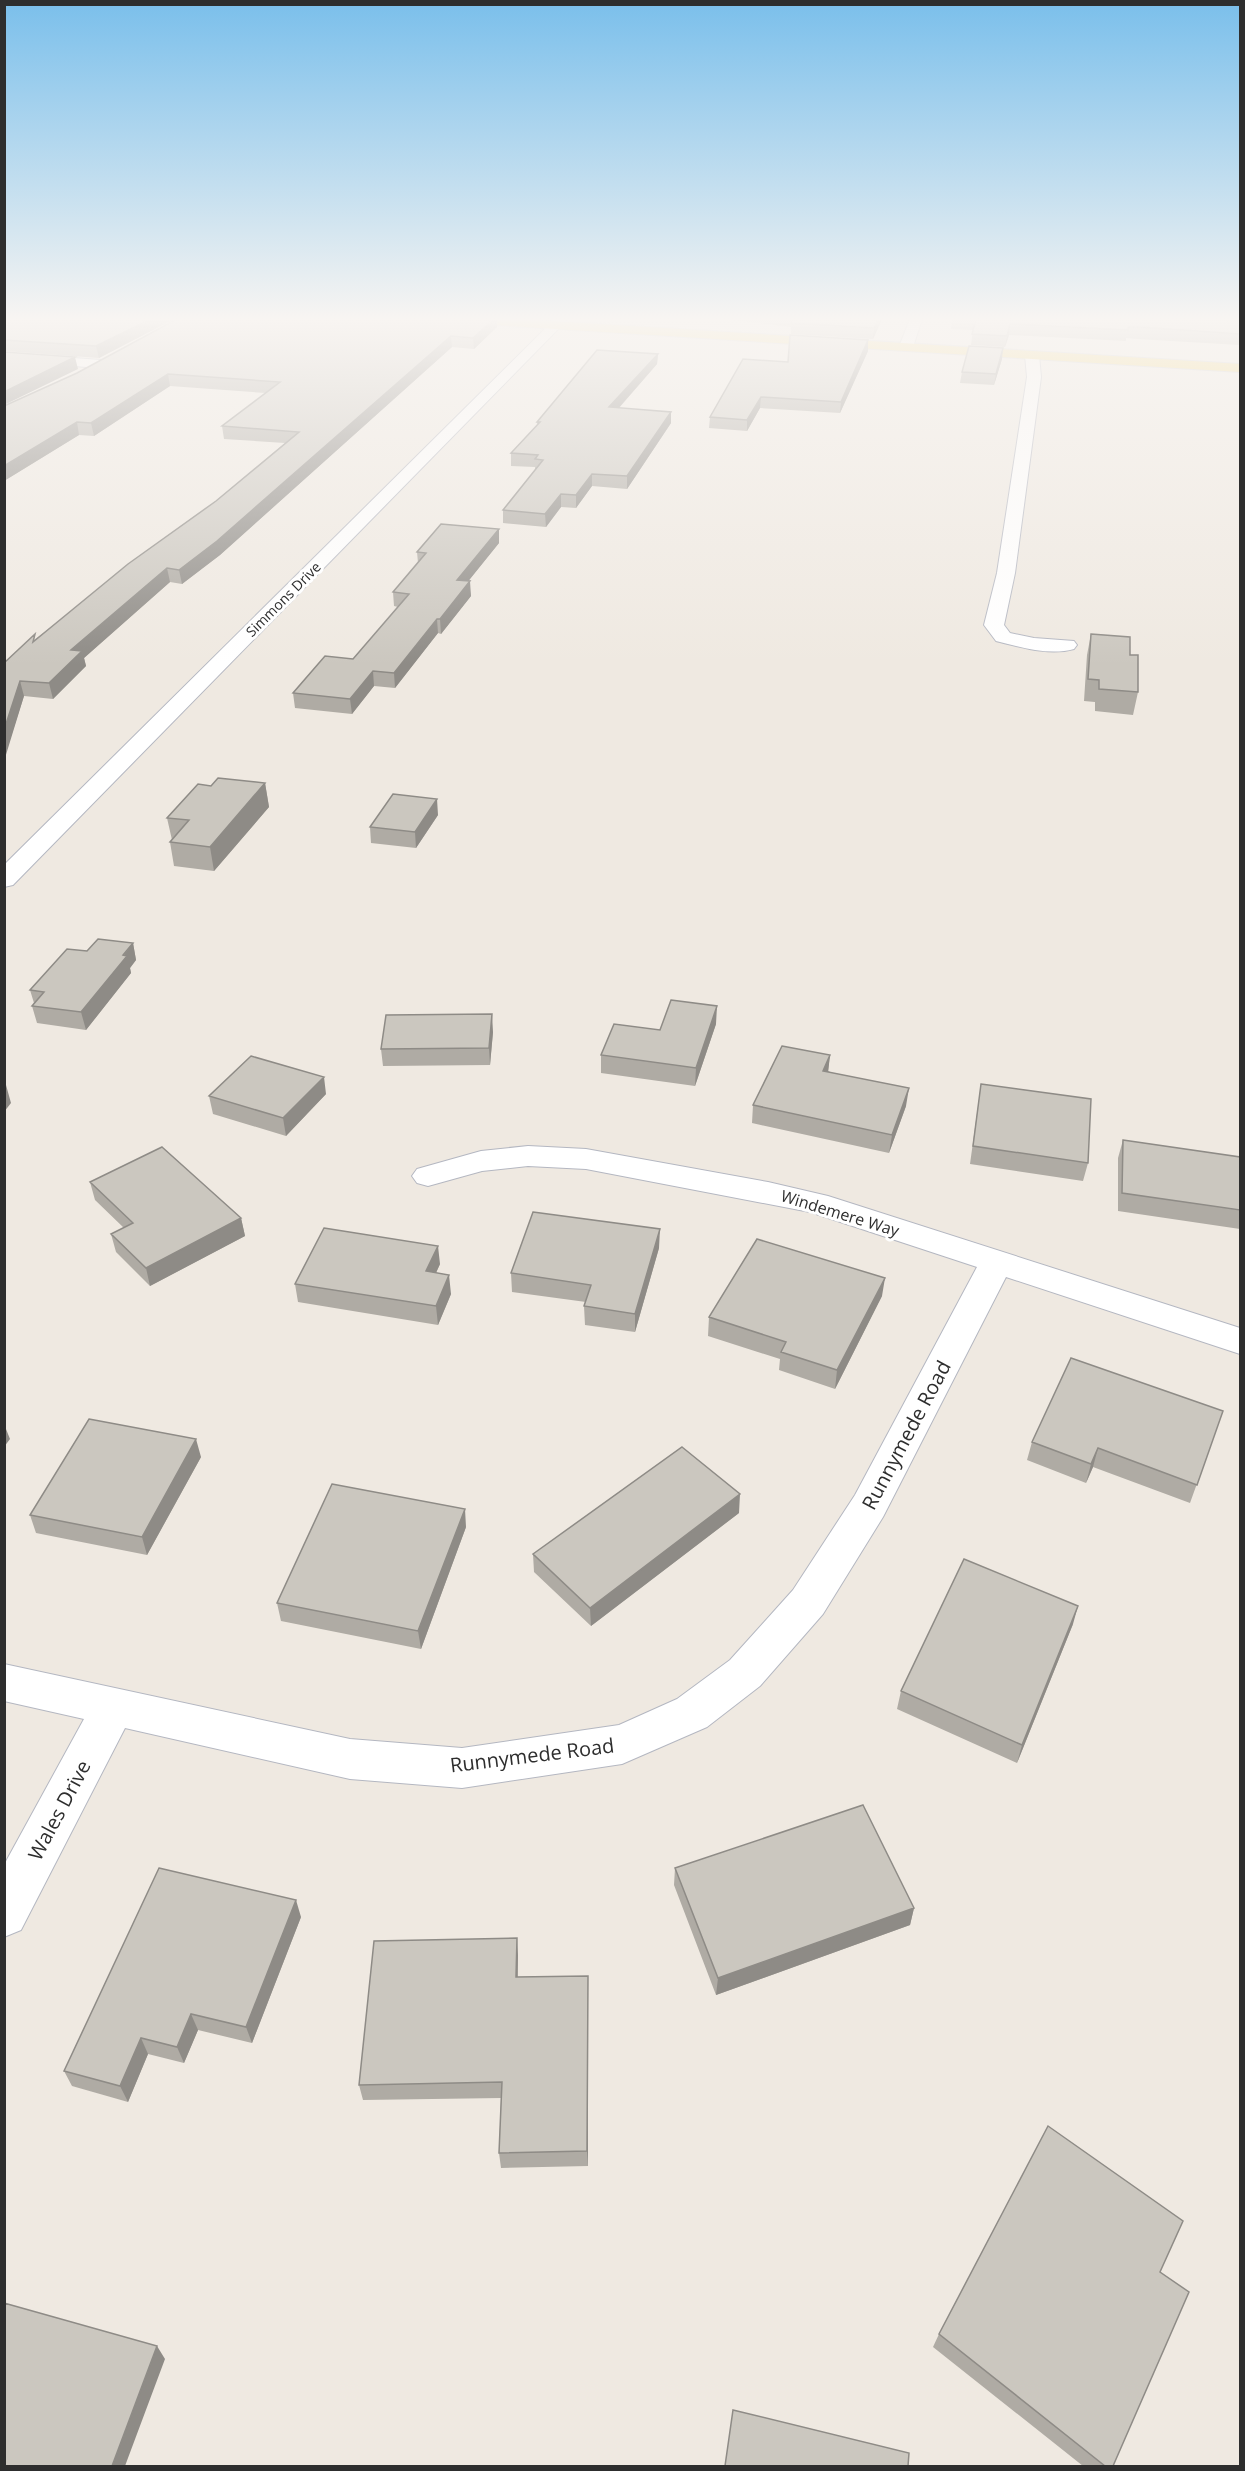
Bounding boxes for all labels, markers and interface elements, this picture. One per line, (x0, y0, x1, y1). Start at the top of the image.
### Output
street label: Simmons Drive (241, 557, 325, 641)
street label: Windemere Way (778, 1185, 903, 1242)
street label: Runnymede Road (855, 1356, 957, 1514)
street label: Runnymede Road (448, 1732, 616, 1778)
street label: Wales Drive (21, 1755, 97, 1865)

